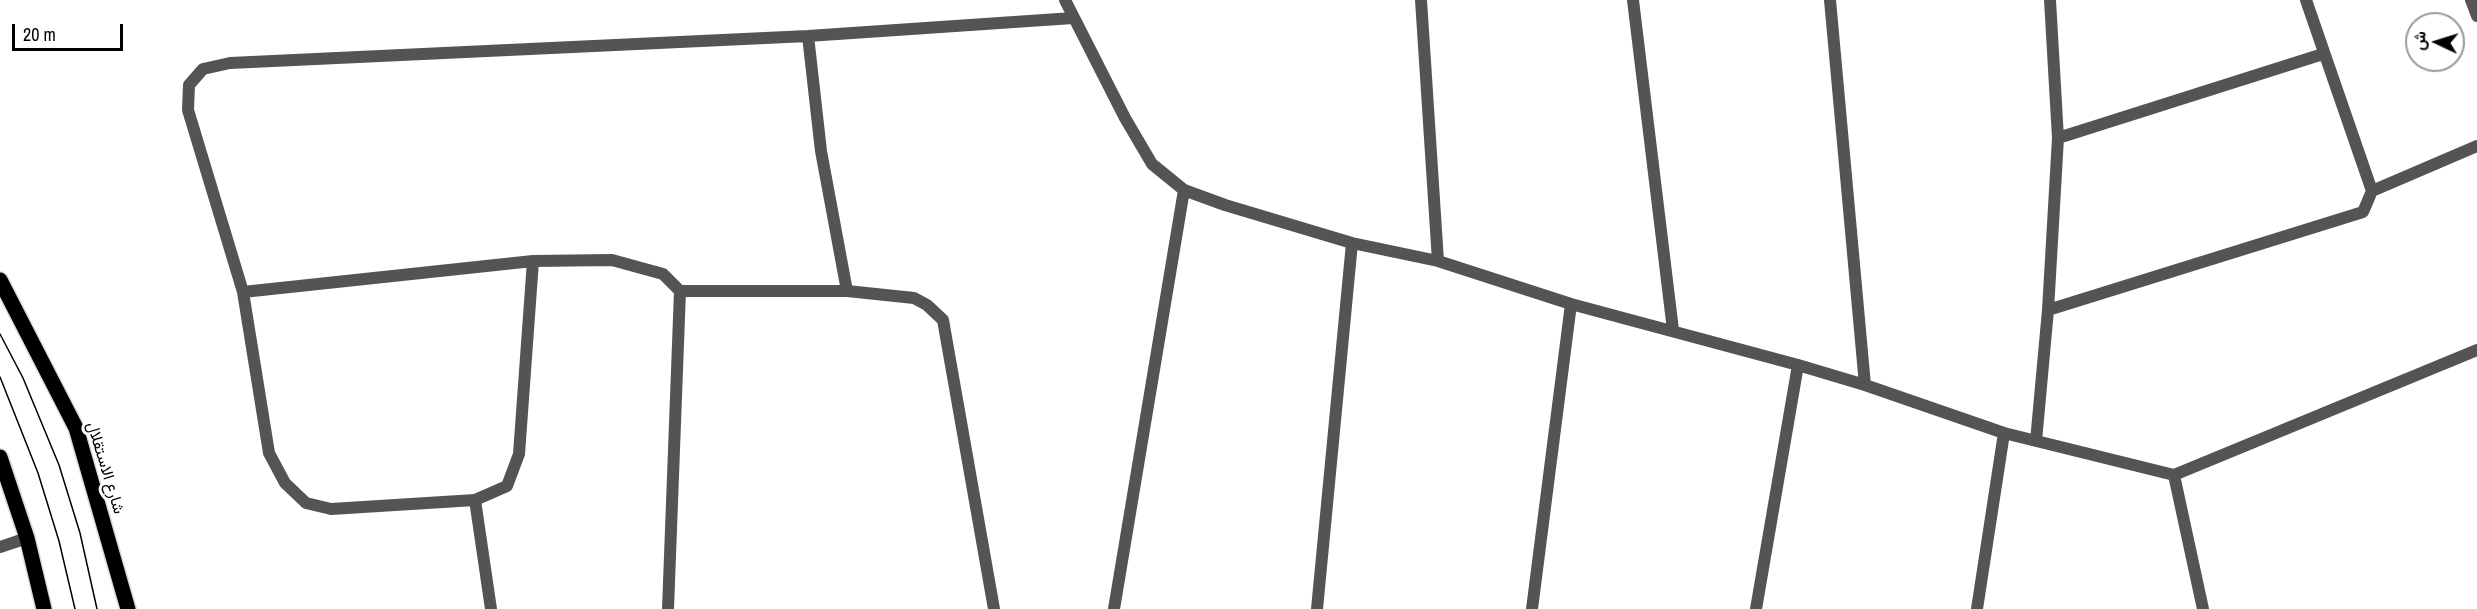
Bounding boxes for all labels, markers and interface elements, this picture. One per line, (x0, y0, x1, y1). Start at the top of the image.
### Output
scale bar (15, 12, 126, 50)
north arrow (2405, 12, 2465, 72)
text: 20 m (23, 22, 56, 47)
text: ش (2407, 31, 2431, 51)
street label: شارع الاستقلال (82, 420, 128, 516)

